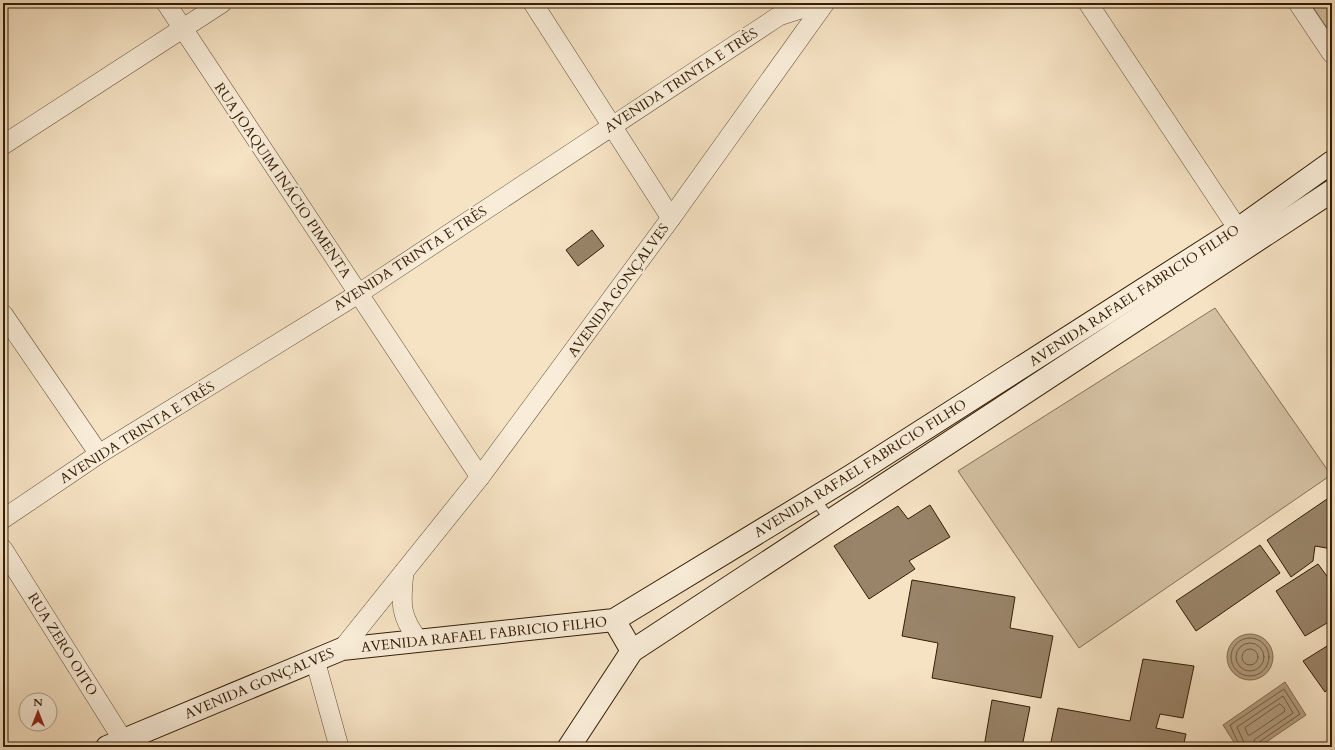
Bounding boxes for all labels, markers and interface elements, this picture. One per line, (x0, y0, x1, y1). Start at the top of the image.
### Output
street label: AVENIDA TRINTA E TRÊS (601, 24, 762, 137)
street label: RUA JOAQUIM INÁCIO PIMENTA (210, 79, 355, 282)
street label: AVENIDA TRINTA E TRÊS (330, 202, 491, 315)
street label: AVENIDA GONÇALVES (563, 220, 673, 361)
street label: AVENIDA RAFAEL FABRICIO FILHO (1025, 220, 1243, 371)
street label: AVENIDA TRINTA E TRÊS (56, 377, 218, 488)
street label: AVENIDA RAFAEL FABRICIO FILHO (750, 395, 970, 542)
street label: RUA ZERO OITO (23, 589, 102, 699)
street label: AVENIDA RAFAEL FABRICIO FILHO (360, 612, 608, 657)
street label: AVENIDA GONÇALVES (181, 643, 337, 724)
north arrow (18, 692, 58, 732)
text: N (33, 695, 43, 710)

